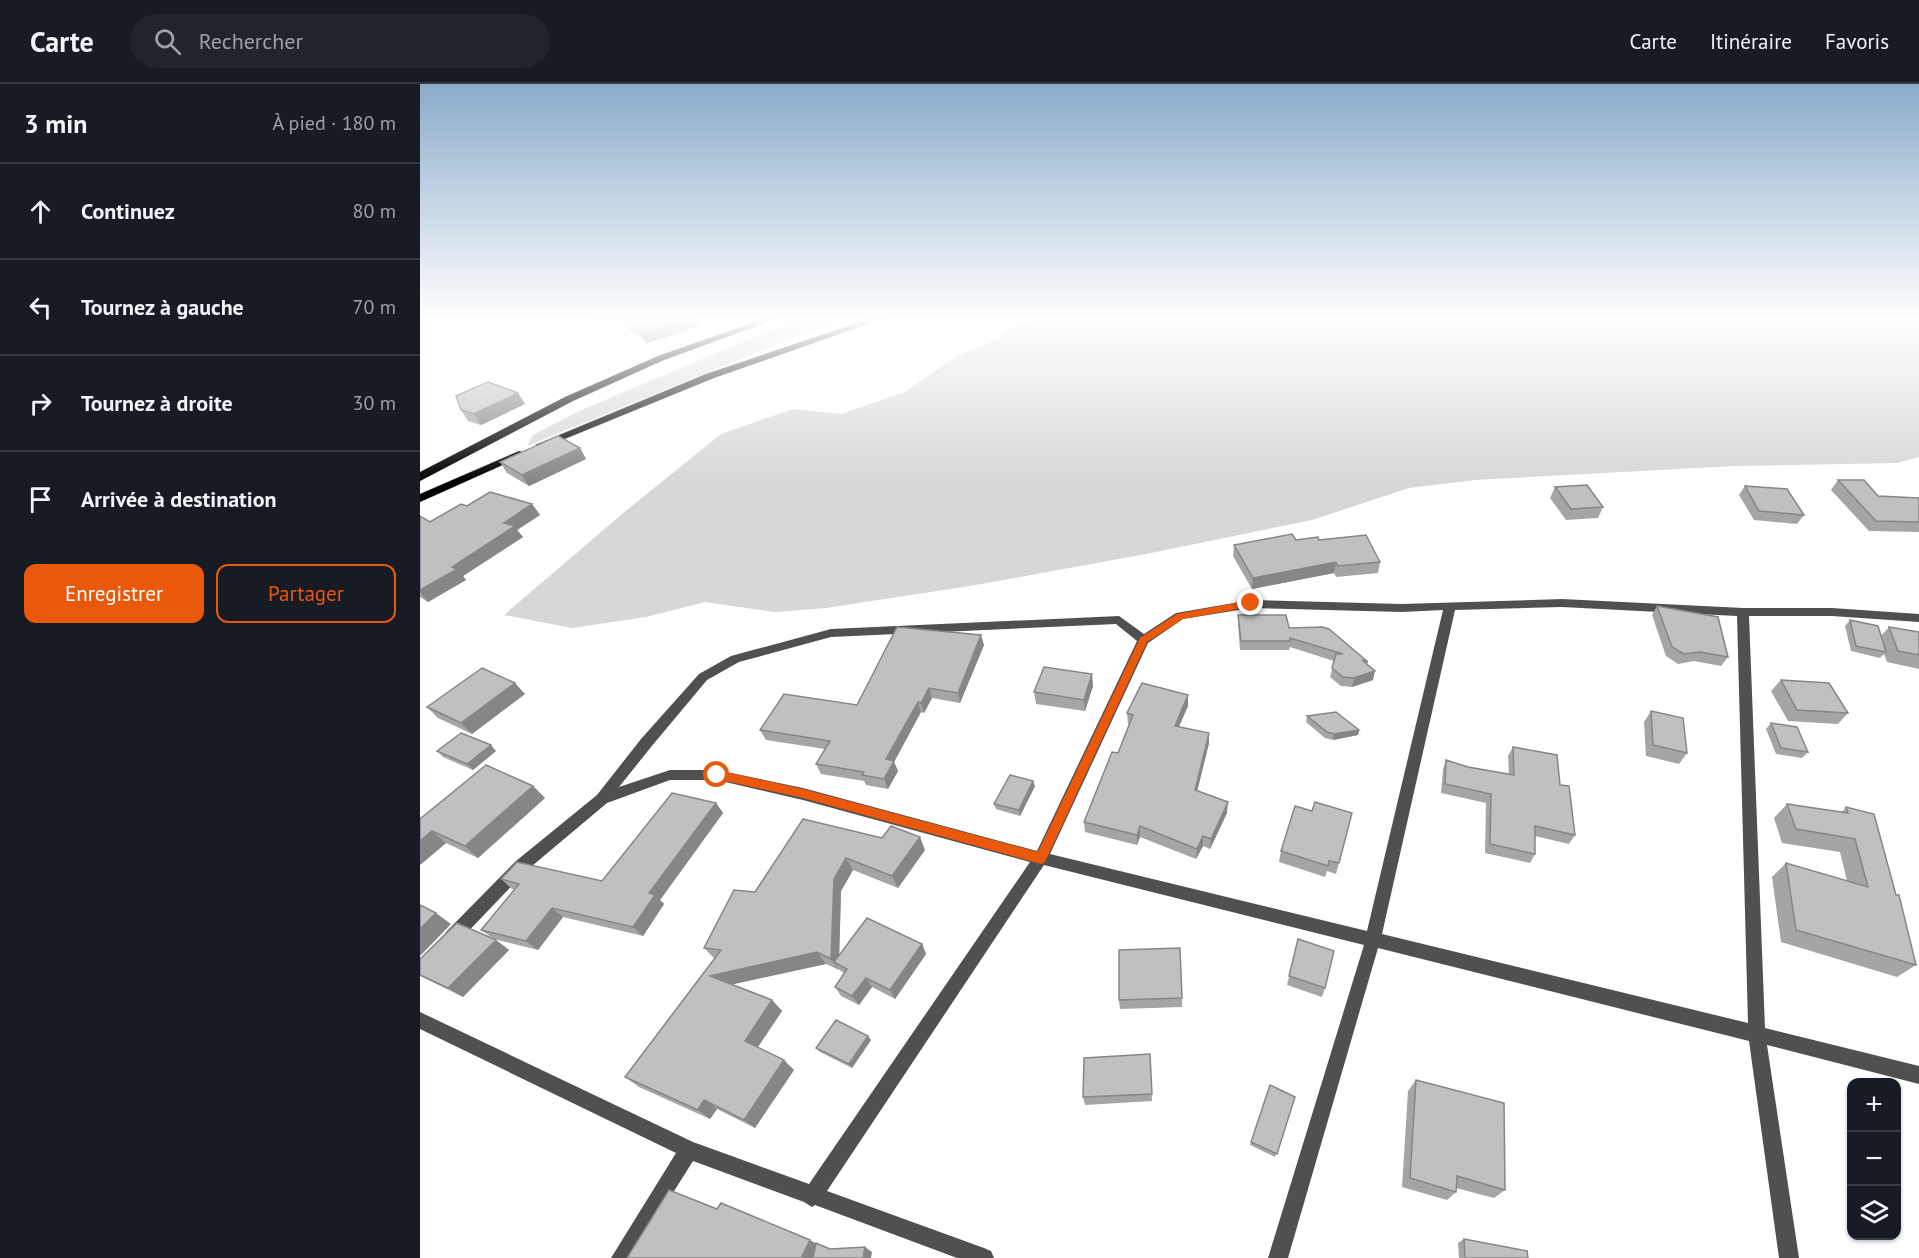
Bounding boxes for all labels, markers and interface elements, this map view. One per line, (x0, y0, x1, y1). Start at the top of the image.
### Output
search box (130, 14, 550, 68)
text: Carte (30, 23, 94, 60)
icon: search (151, 25, 184, 58)
text: Rechercher (199, 27, 303, 55)
text: Carte (1630, 28, 1677, 55)
text: Itinéraire (1710, 28, 1792, 55)
text: Favoris (1825, 28, 1889, 55)
text: 3 min (24, 107, 87, 140)
text: À pied · 180 m (272, 110, 396, 136)
icon: ahead (24, 195, 57, 228)
text: Continuez (81, 197, 175, 225)
text: 80 m (353, 198, 396, 224)
icon: left (24, 291, 57, 324)
text: Tournez à gauche (81, 293, 244, 321)
text: 70 m (353, 294, 396, 320)
icon: right (24, 387, 57, 420)
text: Tournez à droite (81, 389, 233, 417)
text: 30 m (353, 390, 396, 416)
icon: arrive (24, 483, 57, 516)
text: Arrivée à destination (81, 485, 277, 513)
button: Enregistrer (24, 564, 204, 623)
button: Partager (216, 564, 396, 623)
route end (1237, 589, 1263, 615)
route start (703, 761, 729, 787)
map controls (1847, 1078, 1901, 1240)
button: + (1847, 1078, 1901, 1132)
button: − (1847, 1132, 1901, 1186)
button: layers (1847, 1186, 1901, 1240)

